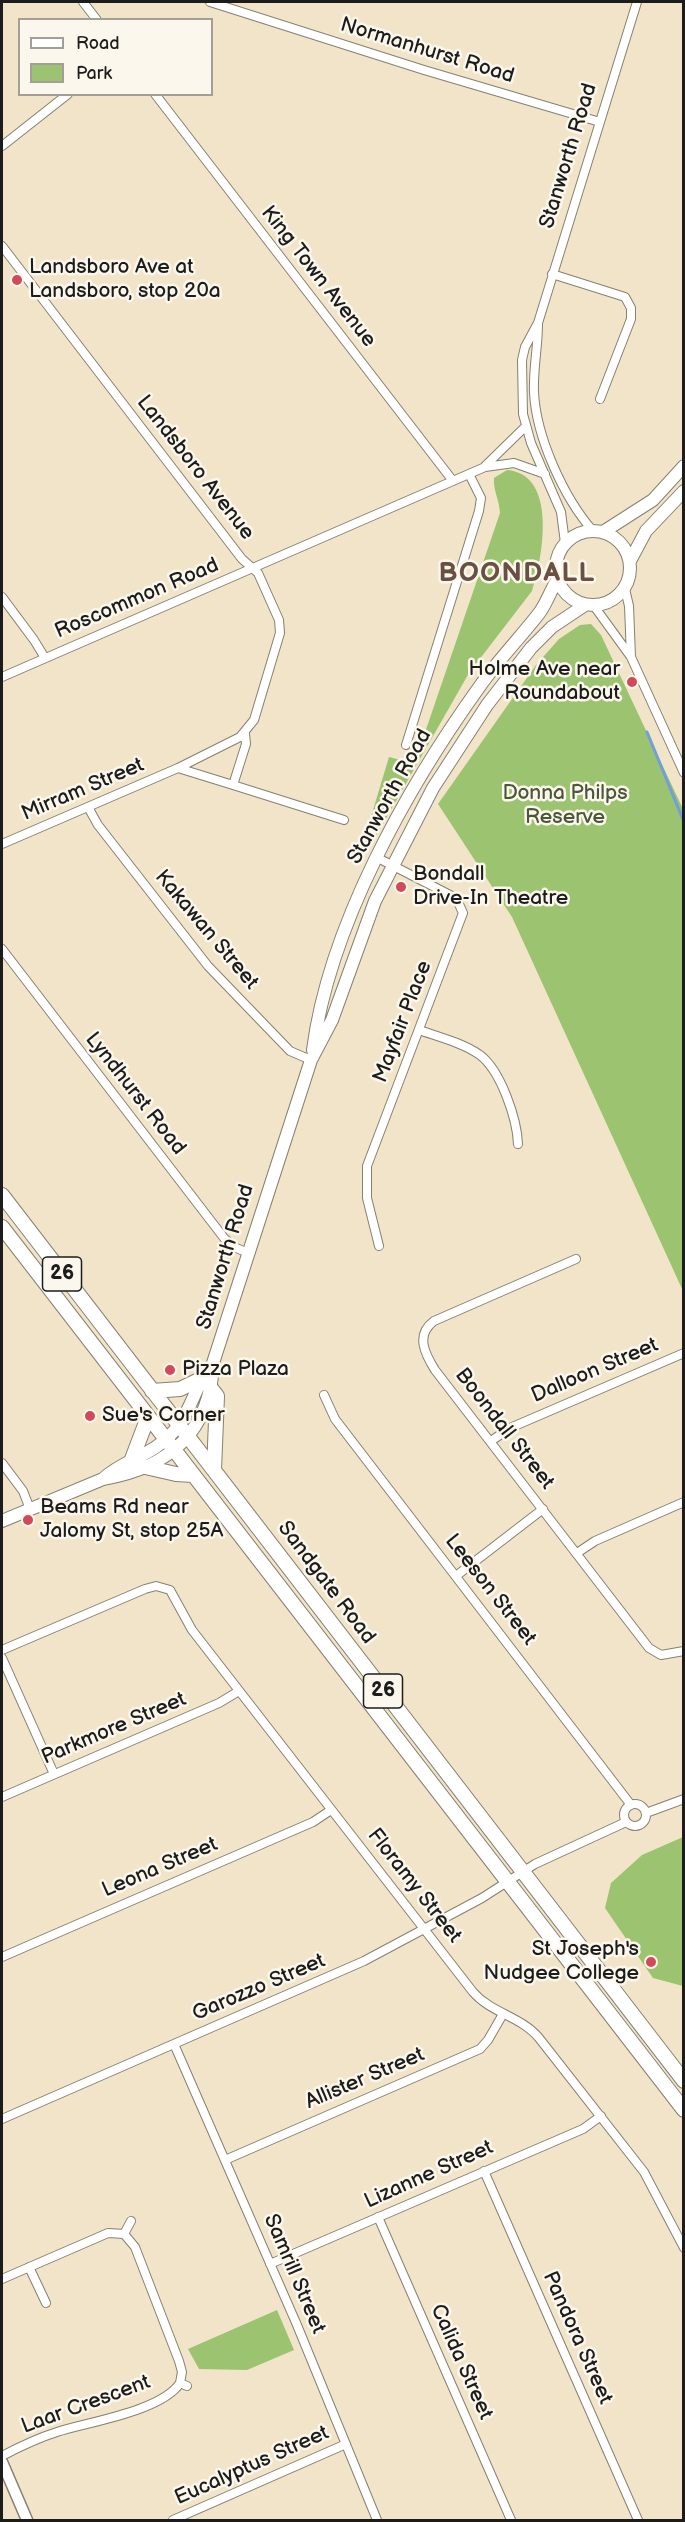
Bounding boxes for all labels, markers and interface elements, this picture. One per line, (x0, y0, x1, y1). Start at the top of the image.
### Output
street label: Normanhurst Road (337, 13, 517, 89)
legend (18, 18, 213, 96)
text: Road (76, 33, 120, 54)
text: Park (76, 63, 112, 84)
street label: Stanworth Road (535, 80, 603, 232)
street label: King Town Avenue (255, 201, 381, 353)
place label: Landsboro Ave at Landsboro, stop 20a (29, 255, 221, 305)
marker: Landsboro Ave at Landsboro, stop 20a (10, 273, 24, 287)
street label: Landsboro Avenue (131, 391, 259, 545)
street label: Roscommon Road (51, 553, 223, 645)
district label: BOONDALL (438, 558, 596, 590)
place label: Holme Ave near Roundabout (469, 657, 620, 707)
marker: Holme Ave near Roundabout (625, 675, 639, 689)
street label: Stanworth Road (343, 725, 437, 869)
street label: Mirram Street (18, 753, 148, 827)
park label: Donna Philps Reserve (502, 781, 628, 831)
place label: Bondall Drive-In Theatre (413, 862, 568, 912)
street label: Kakawan Street (149, 865, 263, 995)
marker: Bondall Drive-In Theatre (394, 880, 408, 894)
street label: Mayfair Place (368, 958, 438, 1086)
street label: Lyndhurst Road (79, 1028, 191, 1160)
street label: Stanworth Road (192, 1181, 260, 1333)
road number: 26 (42, 1257, 82, 1291)
street label: Dalloon Street (528, 1333, 662, 1409)
place label: Pizza Plaza (182, 1357, 289, 1383)
marker: Pizza Plaza (163, 1363, 177, 1377)
street label: Boondall Street (449, 1363, 559, 1495)
place label: Sue's Corner (102, 1403, 225, 1429)
marker: Sue's Corner (83, 1409, 97, 1423)
place label: Beams Rd near Jalomy St, stop 25A (40, 1495, 223, 1545)
marker: Beams Rd near Jalomy St, stop 25A (21, 1513, 35, 1527)
street label: Sandgate Road (272, 1517, 380, 1649)
street label: Leeson Street (439, 1530, 541, 1650)
road number: 26 (364, 1674, 403, 1708)
street label: Parkmore Street (38, 1687, 190, 1771)
street label: Floramy Street (362, 1824, 466, 1948)
street label: Leona Street (99, 1832, 221, 1904)
place label: St Joseph's Nudgee College (484, 1937, 639, 1987)
street label: Garozzo Street (189, 1949, 329, 2027)
marker: St Joseph's Nudgee College (644, 1955, 658, 1969)
street label: Allister Street (302, 2043, 428, 2115)
street label: Lizanne Street (361, 2135, 497, 2215)
street label: Samrill Street (258, 2211, 330, 2337)
street label: Pandora Street (537, 2268, 617, 2408)
street label: Calida Street (424, 2300, 498, 2424)
street label: Laar Crescent (18, 2370, 154, 2440)
street label: Eucalyptus Street (171, 2421, 333, 2511)

